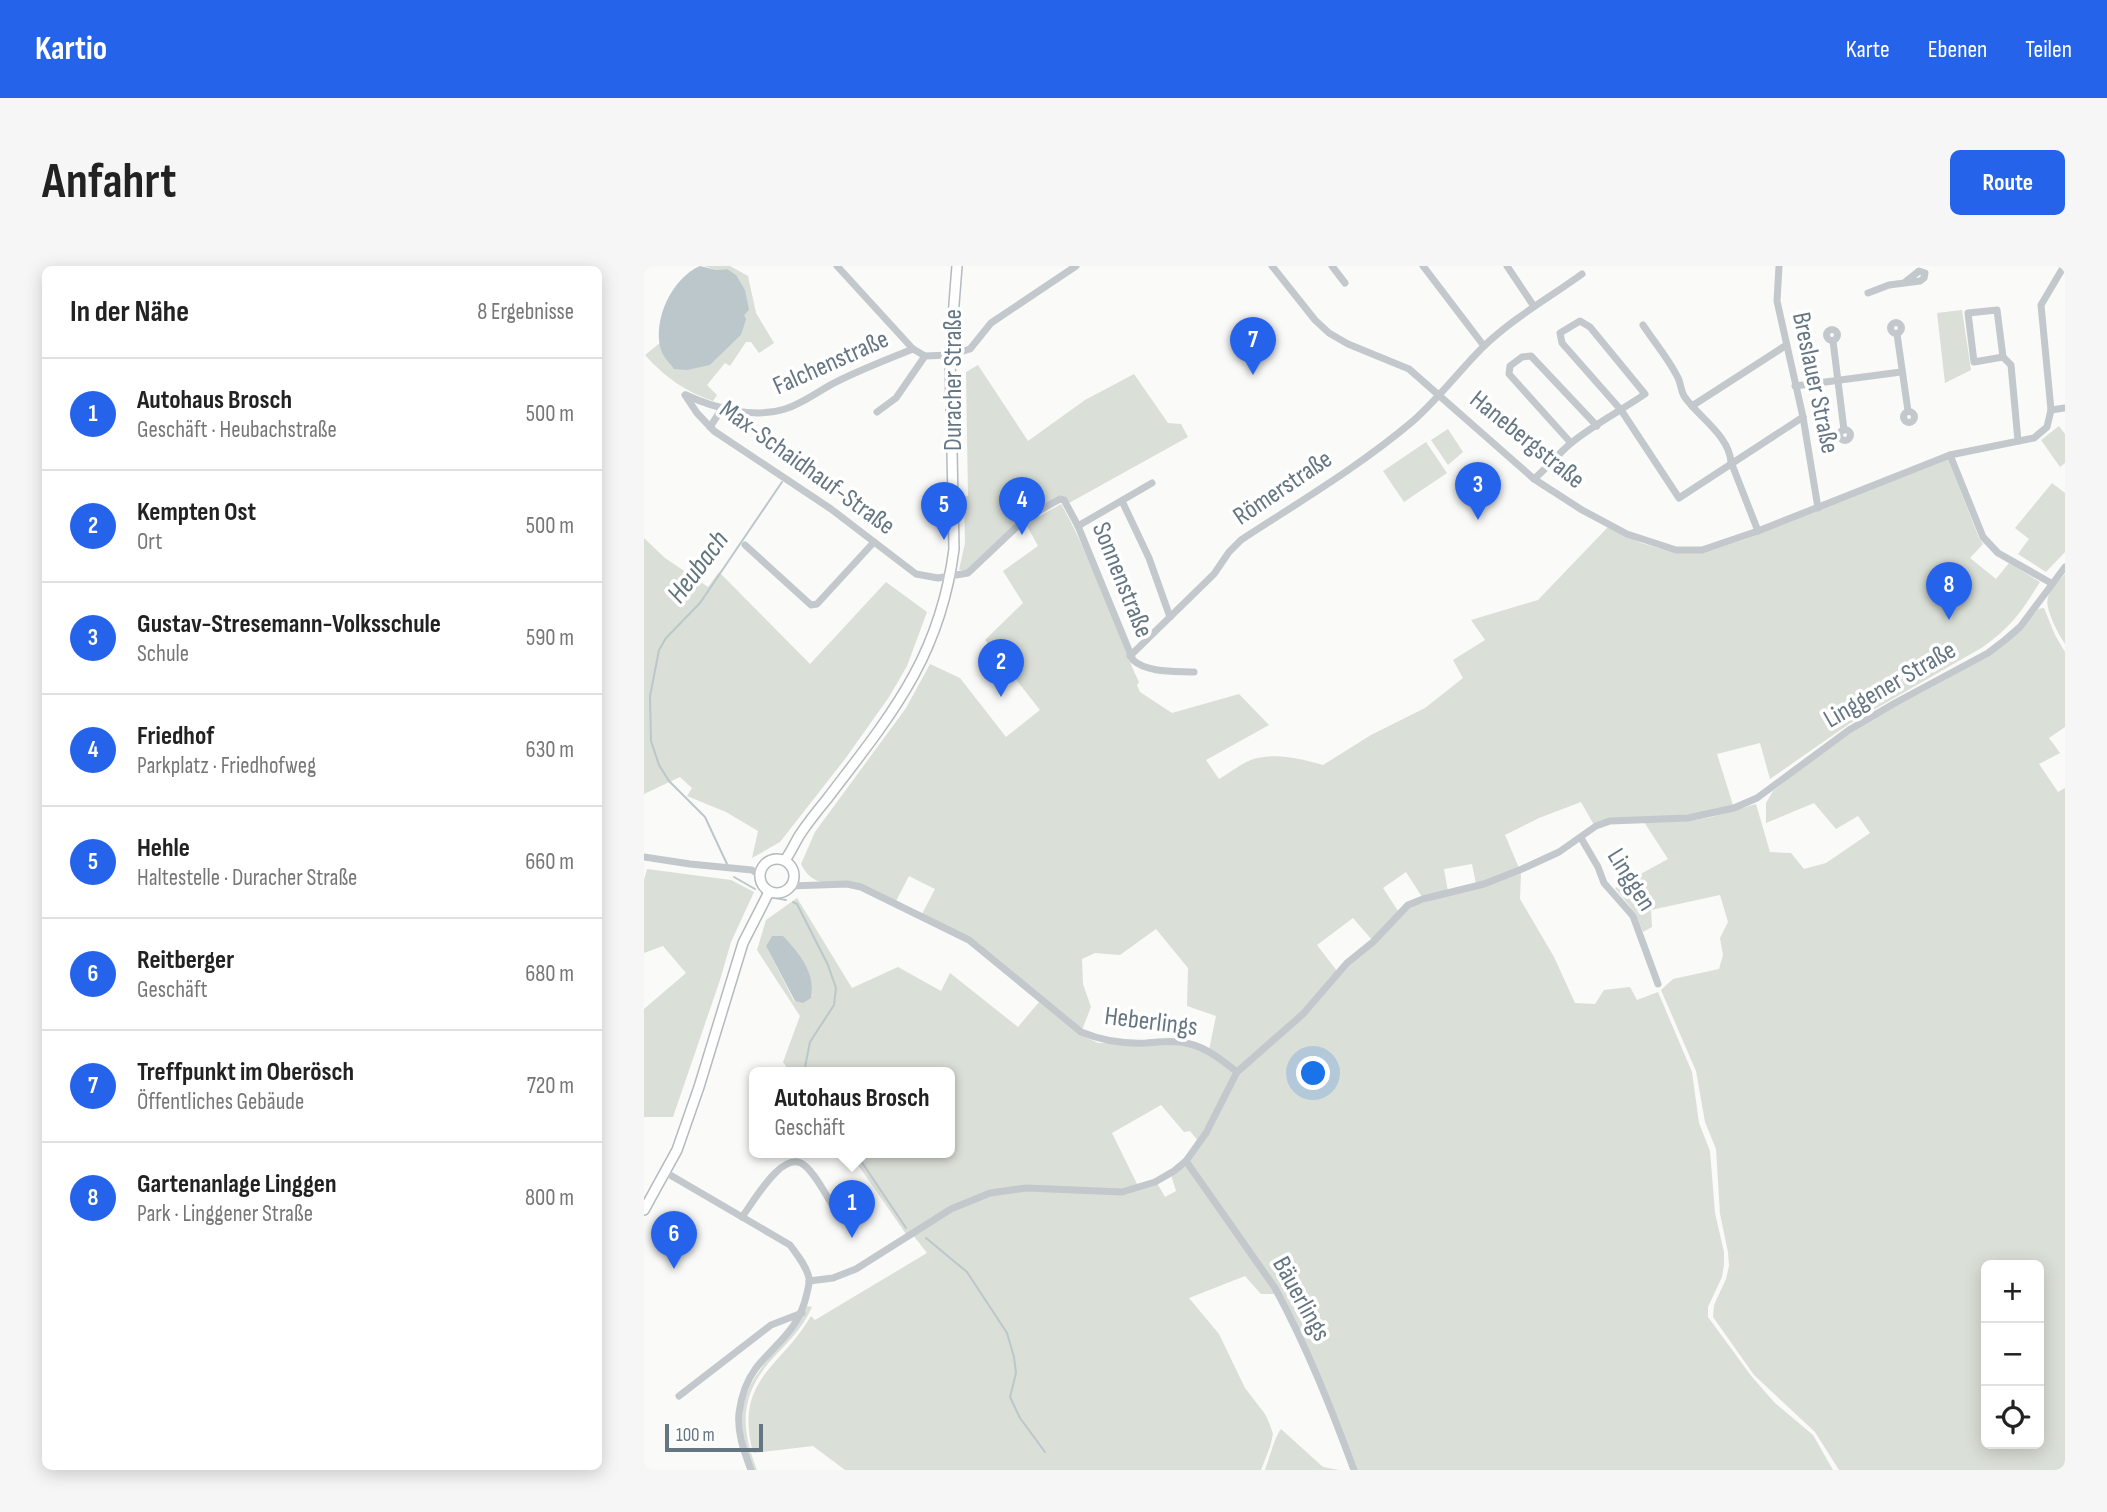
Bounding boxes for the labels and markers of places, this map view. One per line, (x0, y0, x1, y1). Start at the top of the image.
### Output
pin: 7 (1230, 317, 1276, 375)
pin: 3 (1455, 462, 1501, 520)
pin: 4 (999, 477, 1045, 535)
pin: 5 (921, 482, 967, 540)
pin: 8 (1926, 562, 1972, 620)
pin: 2 (978, 639, 1024, 697)
pin: 1 (829, 1180, 875, 1238)
pin: 6 (651, 1211, 697, 1269)

